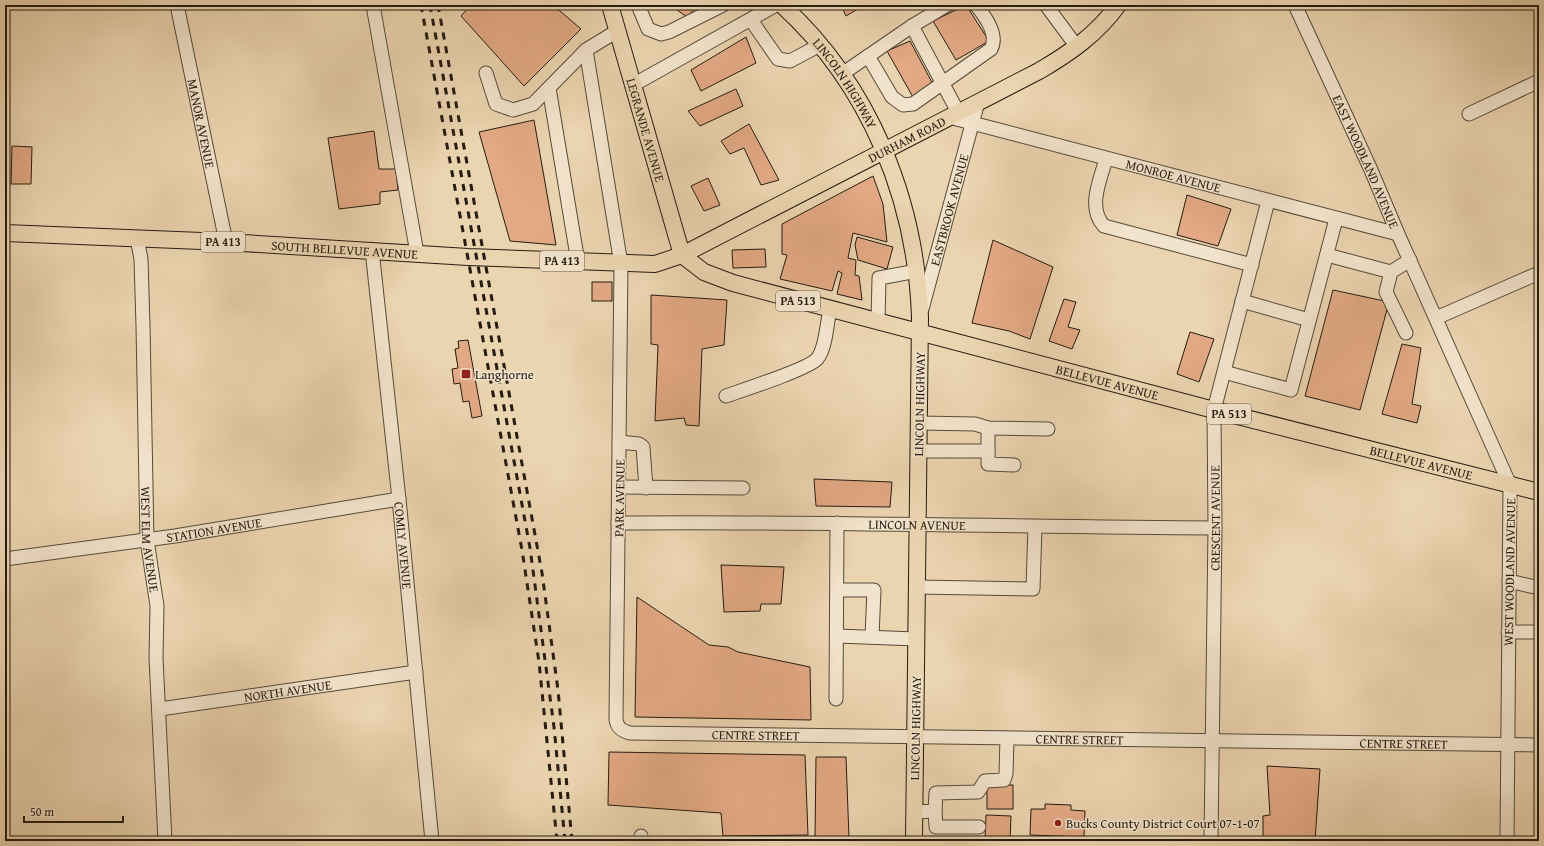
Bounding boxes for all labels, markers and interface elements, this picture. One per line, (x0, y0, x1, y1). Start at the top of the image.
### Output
street label: LINCOLN HIGHWAY (808, 34, 882, 132)
street label: LEGRANDE AVENUE (621, 76, 670, 185)
street label: MANOR AVENUE (182, 77, 220, 170)
street label: EAST WOODLAND AVENUE (1328, 92, 1404, 232)
street label: DURHAM ROAD (865, 112, 949, 168)
street label: EASTBROOK AVENUE (925, 151, 974, 268)
street label: MONROE AVENUE (1124, 154, 1223, 198)
road number: PA 413 (201, 232, 245, 252)
street label: SOUTH BELLEVUE AVENUE (271, 236, 419, 264)
road number: PA 413 (540, 251, 584, 271)
road number: PA 513 (776, 291, 820, 311)
street label: LINCOLN HIGHWAY (909, 351, 930, 457)
street label: BELLEVUE AVENUE (1054, 360, 1161, 405)
place label: Langhorne (475, 365, 534, 384)
marker: Langhorne (460, 368, 472, 380)
road number: PA 513 (1207, 404, 1251, 424)
street label: BELLEVUE AVENUE (1368, 441, 1475, 485)
street label: PARK AVENUE (609, 459, 630, 537)
street label: CRESCENT AVENUE (1205, 465, 1225, 571)
street label: WEST ELM AVENUE (136, 486, 164, 594)
street label: WEST WOODLAND AVENUE (1499, 498, 1520, 646)
street label: COMLY AVENUE (389, 501, 417, 590)
street label: STATION AVENUE (165, 513, 263, 547)
street label: LINCOLN AVENUE (868, 515, 966, 535)
street label: NORTH AVENUE (243, 675, 333, 707)
street label: LINCOLN HIGHWAY (905, 675, 926, 781)
street label: CENTRE STREET (712, 725, 801, 745)
street label: CENTRE STREET (1036, 729, 1124, 750)
street label: CENTRE STREET (1360, 734, 1448, 754)
scale bar (24, 798, 123, 824)
text: 50 m (30, 803, 54, 820)
place label: Bucks County District Court 07-1-07 (1066, 814, 1260, 833)
marker: Bucks County District Court 07-1-07 (1053, 818, 1063, 828)

